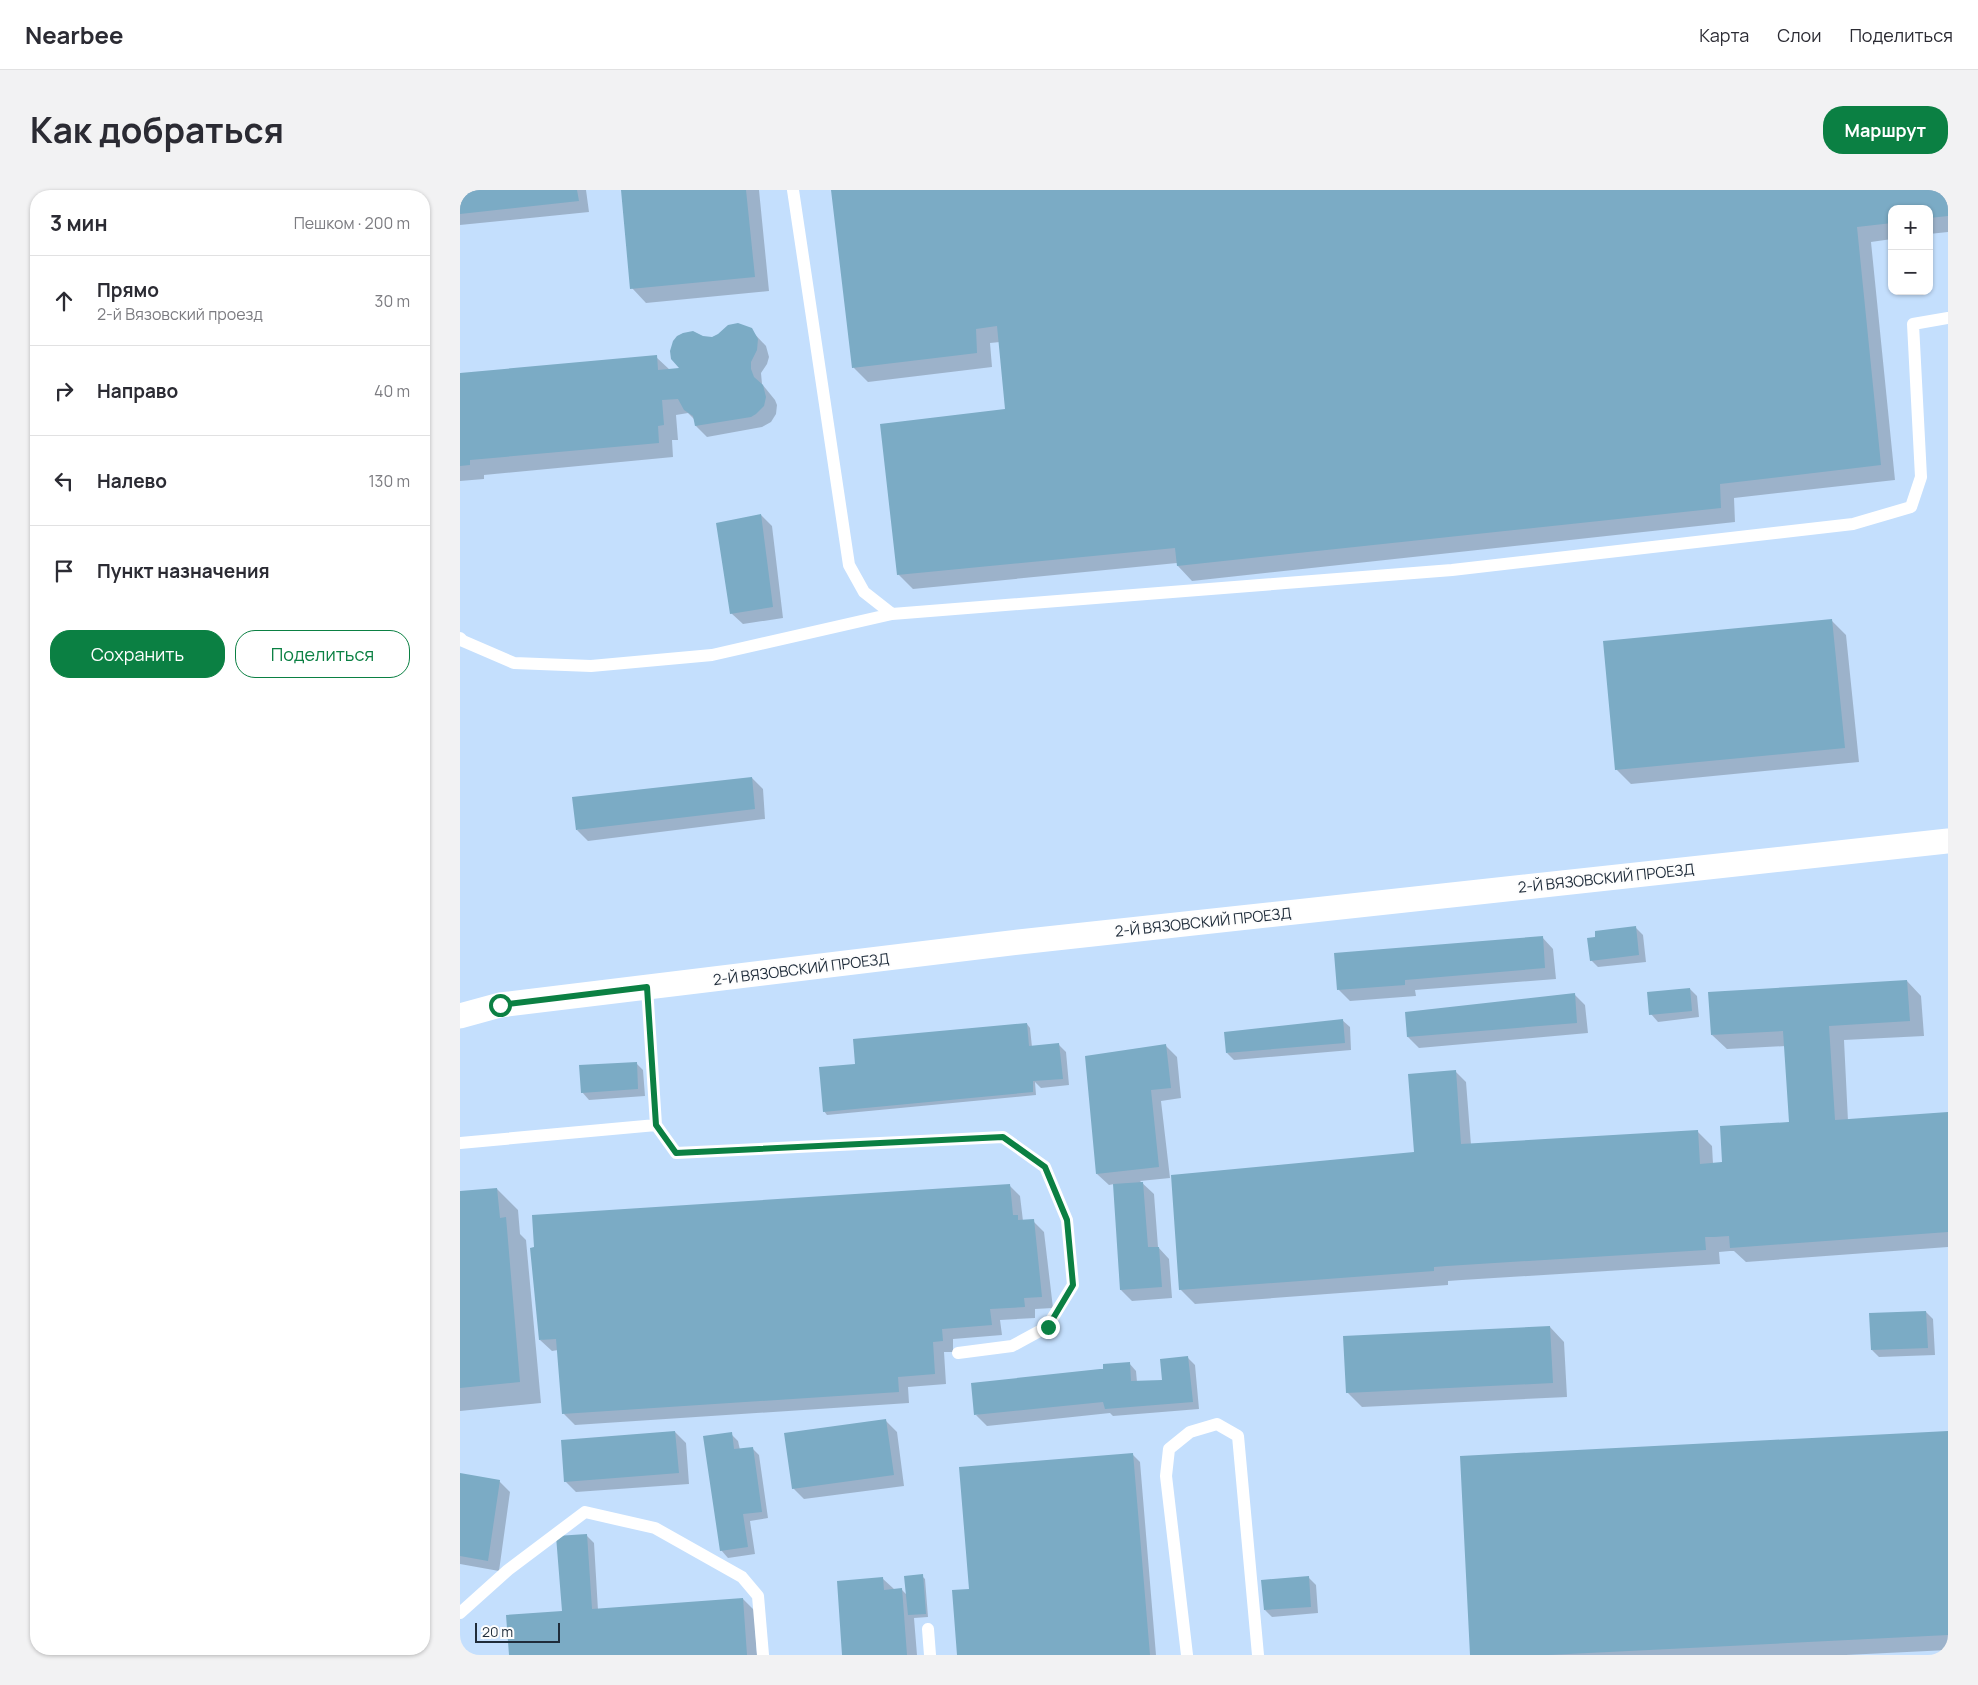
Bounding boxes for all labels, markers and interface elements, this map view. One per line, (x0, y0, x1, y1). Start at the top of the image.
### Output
text: Nearbee (25, 18, 124, 51)
text: Карта (1699, 23, 1749, 47)
text: Слои (1777, 23, 1821, 47)
text: Поделиться (1849, 23, 1953, 47)
text: Как добраться (30, 106, 284, 154)
button: Маршрут (1823, 106, 1948, 154)
map controls (1888, 205, 1933, 295)
button: + (1888, 205, 1933, 250)
text: 3 мин (50, 209, 107, 237)
text: Пешком · 200 m (294, 212, 410, 234)
button: − (1888, 250, 1933, 295)
text: Прямо (97, 277, 159, 303)
icon: ahead (50, 287, 78, 315)
text: 30 m (375, 290, 410, 312)
text: 2-й Вязовский проезд (97, 303, 263, 325)
icon: right (50, 377, 78, 405)
text: Направо (97, 378, 178, 404)
text: 40 m (374, 380, 410, 402)
icon: left (50, 467, 78, 495)
text: Налево (97, 468, 167, 494)
text: 130 m (368, 470, 410, 492)
icon: arrive (50, 557, 78, 585)
text: Пункт назначения (97, 558, 270, 584)
button: Сохранить (50, 630, 225, 678)
button: Поделиться (235, 630, 410, 678)
street label: 2-Й ВЯЗОВСКИЙ ПРОЕЗД (1517, 858, 1695, 898)
street label: 2-Й ВЯЗОВСКИЙ ПРОЕЗД (1114, 902, 1292, 942)
street label: 2-Й ВЯЗОВСКИЙ ПРОЕЗД (712, 948, 890, 990)
route start (489, 994, 512, 1017)
route end (1037, 1316, 1060, 1339)
scale bar (475, 1620, 560, 1643)
text: 20 m (482, 1622, 513, 1641)

